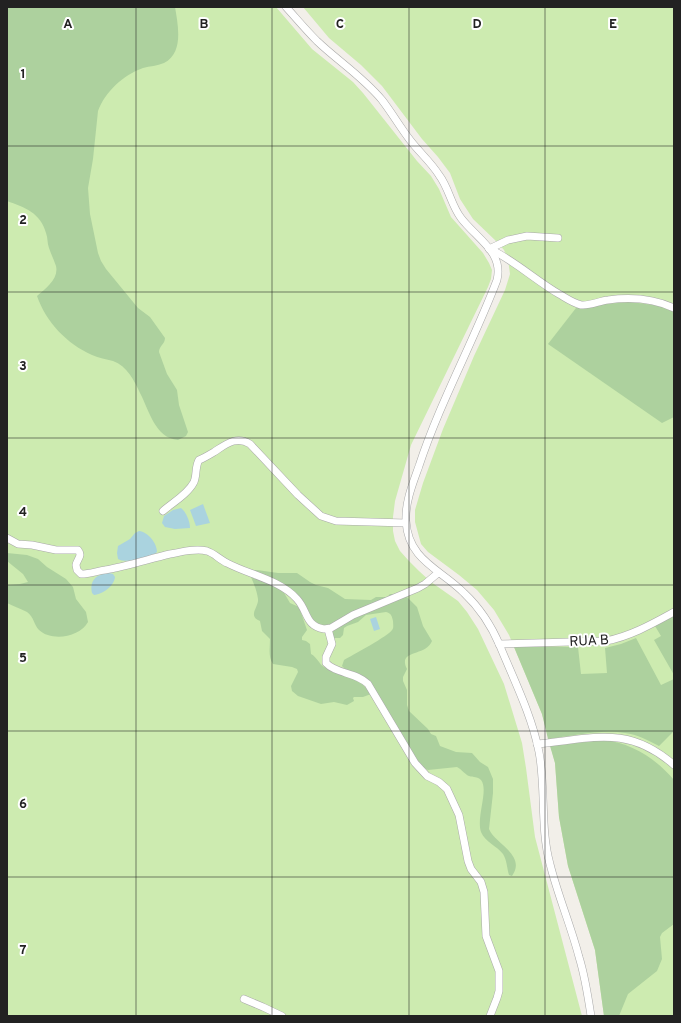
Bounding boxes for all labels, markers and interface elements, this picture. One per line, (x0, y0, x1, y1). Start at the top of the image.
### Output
text: A (63, 17, 73, 33)
text: B (200, 17, 209, 33)
text: C (336, 17, 344, 33)
text: D (472, 17, 482, 33)
text: E (609, 17, 617, 33)
text: 1 (20, 67, 26, 83)
text: 2 (19, 213, 27, 229)
text: 3 (19, 359, 27, 375)
text: 4 (19, 505, 27, 521)
street label: RUA B (569, 632, 609, 651)
text: 5 (19, 651, 27, 667)
text: 6 (19, 797, 27, 813)
text: 7 (20, 943, 27, 959)

